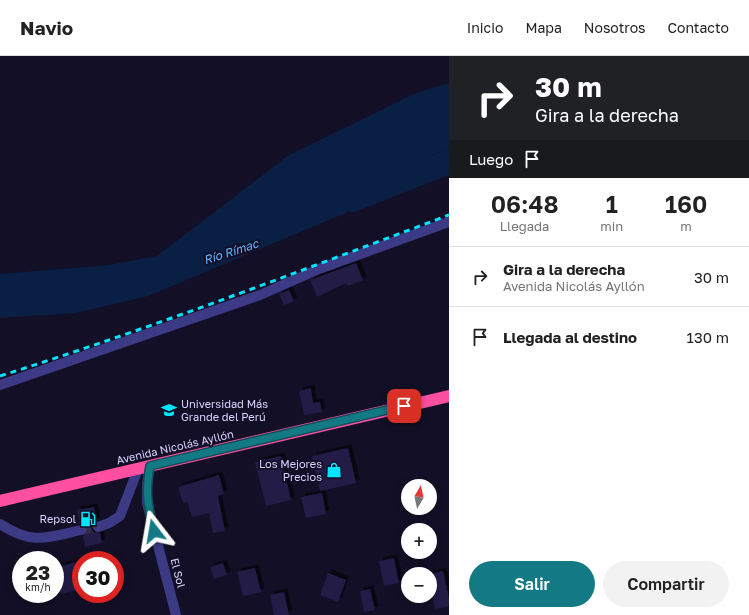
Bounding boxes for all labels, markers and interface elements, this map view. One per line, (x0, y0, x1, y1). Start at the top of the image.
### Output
text: Navio (20, 16, 73, 39)
text: Inicio (467, 19, 503, 36)
text: Mapa (525, 19, 562, 36)
text: Nosotros (584, 19, 645, 36)
text: Contacto (667, 19, 729, 36)
text: 30 m (535, 70, 602, 103)
icon: right (469, 72, 521, 124)
text: Gira a la derecha (535, 104, 679, 126)
icon: arrive (521, 148, 543, 170)
text: Luego (469, 150, 513, 168)
text: 06:48 (491, 189, 559, 218)
text: 1 (606, 189, 618, 218)
text: 160 (665, 189, 707, 218)
text: Llegada (500, 218, 549, 234)
text: min (600, 218, 623, 234)
text: m (680, 218, 692, 234)
water label: Río Rímac (201, 235, 262, 267)
text: Gira a la derecha (503, 260, 625, 278)
icon: right (469, 266, 491, 288)
text: 30 m (694, 268, 729, 286)
text: Avenida Nicolás Ayllón (503, 278, 645, 294)
icon: arrive (469, 326, 491, 348)
text: Llegada al destino (503, 328, 637, 346)
text: 130 m (687, 328, 729, 346)
pin (387, 389, 421, 423)
icon: arrive (393, 395, 415, 417)
place label: Universidad Más Grande del Perú (181, 397, 268, 423)
school or university icon: Universidad Más Grande del Perú (160, 401, 178, 419)
street label: Avenida Nicolás Ayllón (115, 427, 235, 466)
place label: Los Mejores Precios (259, 457, 322, 483)
shop icon: Los Mejores Precios (325, 461, 343, 479)
north arrow (401, 479, 437, 515)
map controls (401, 479, 437, 603)
fuel station icon: Repsol (79, 510, 97, 528)
position arrow (133, 510, 175, 552)
place label: Repsol (40, 512, 76, 525)
button: + (401, 523, 437, 559)
speed limit sign: 30 (72, 551, 124, 603)
street label: El Sol (169, 557, 189, 590)
text: 23 (26, 560, 50, 584)
button: Salir (469, 561, 595, 607)
button: Compartir (603, 561, 729, 607)
button: − (401, 567, 437, 603)
text: km/h (25, 581, 51, 593)

